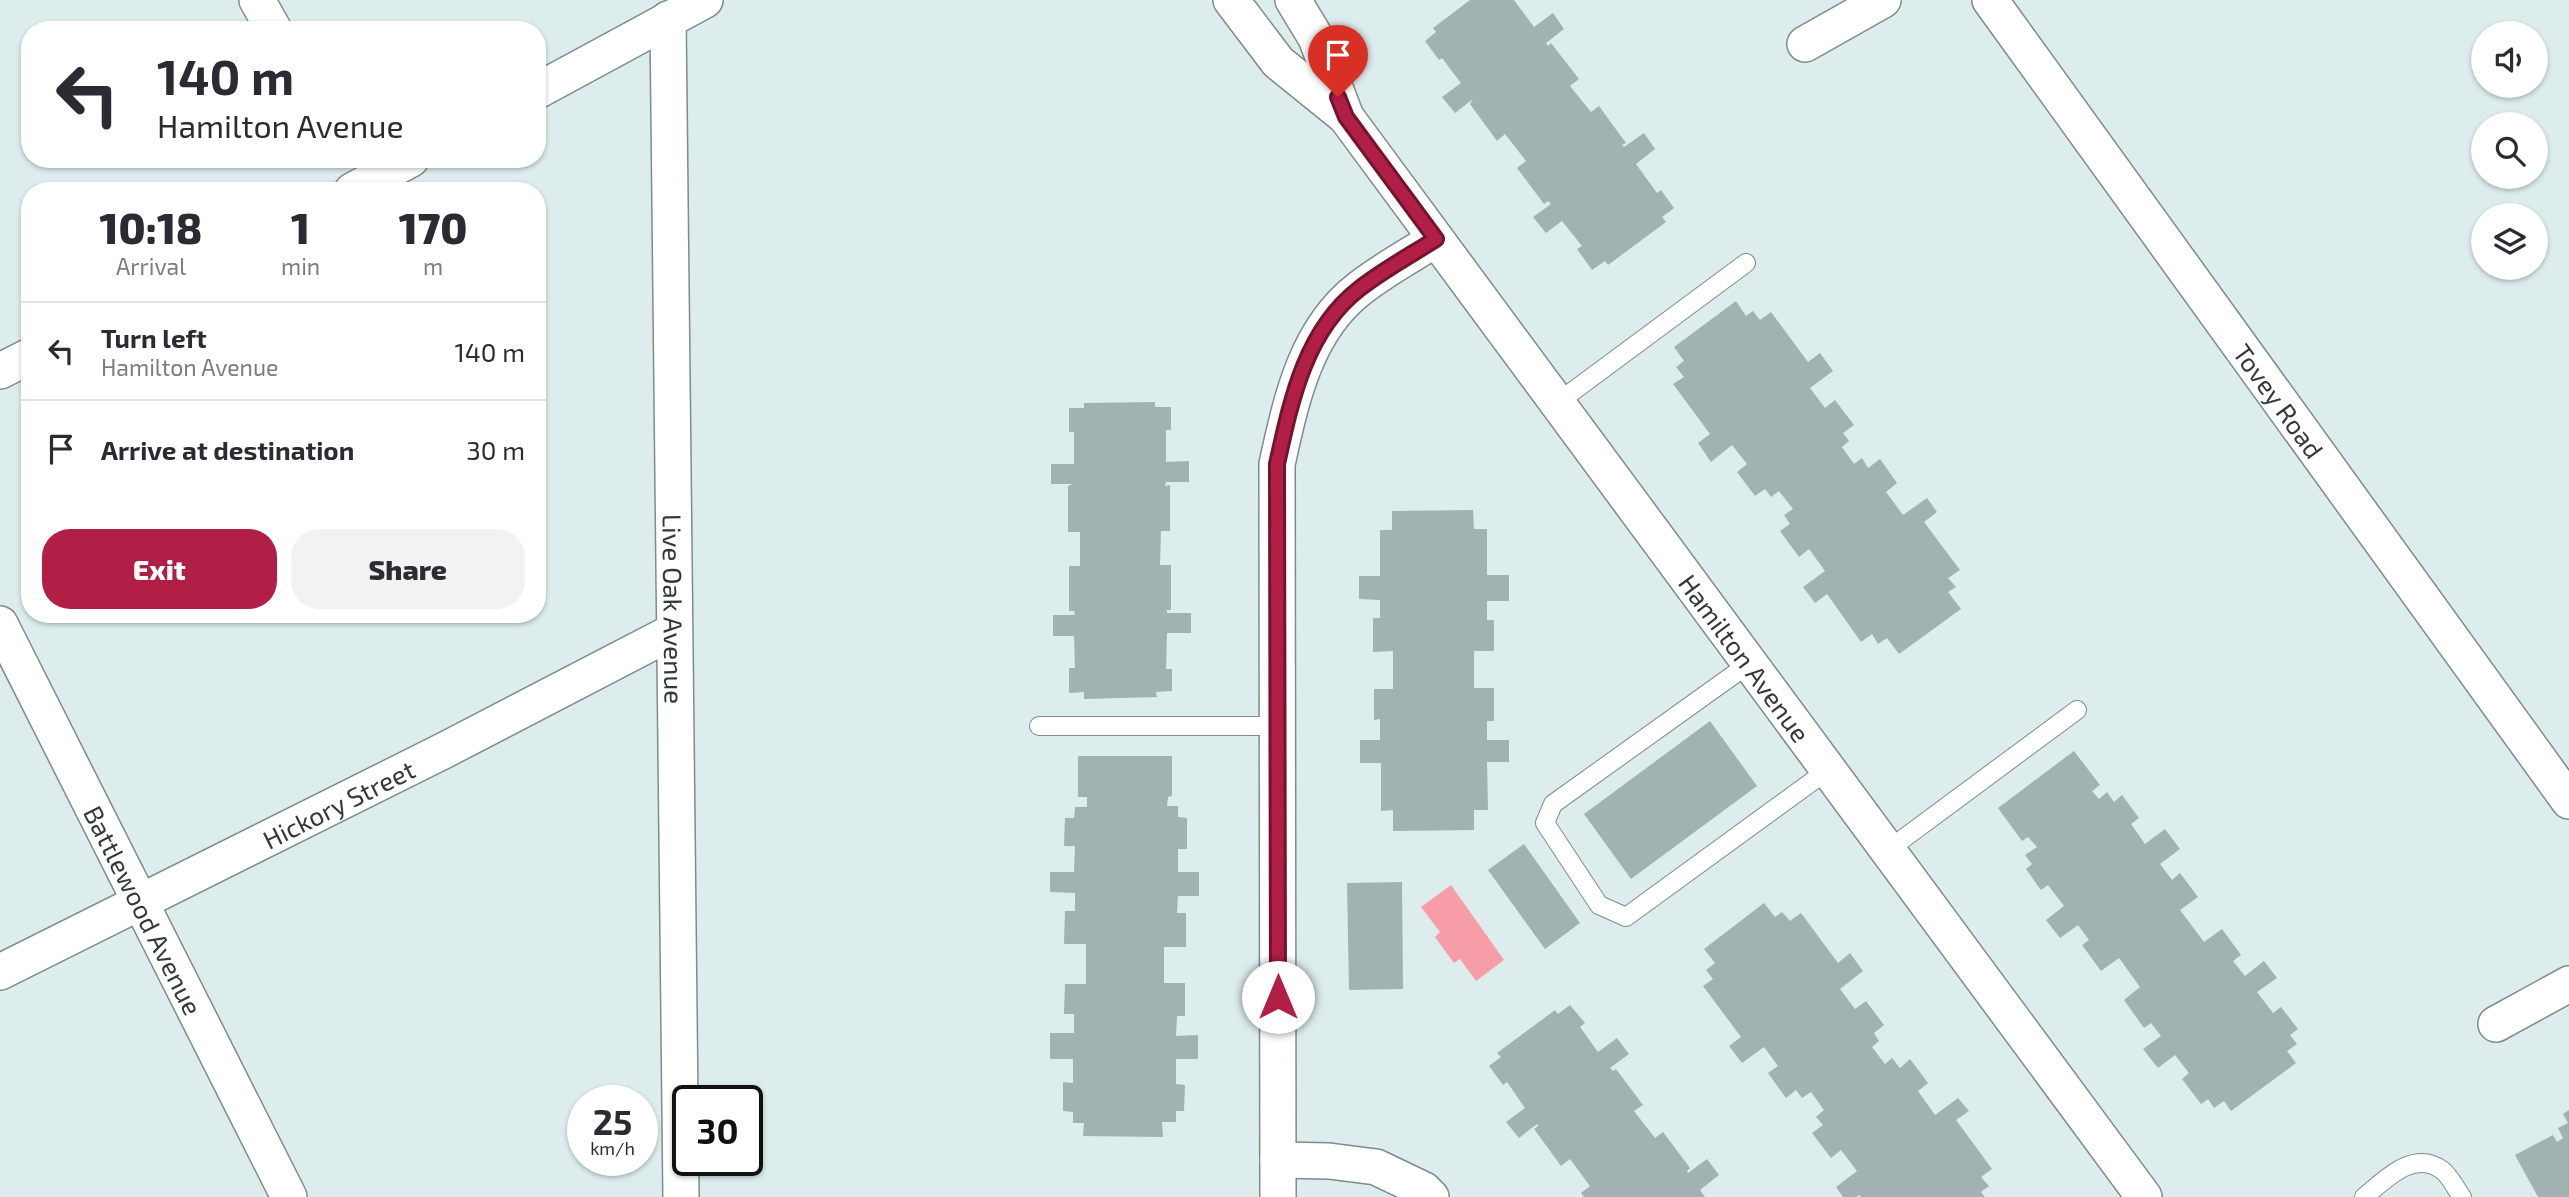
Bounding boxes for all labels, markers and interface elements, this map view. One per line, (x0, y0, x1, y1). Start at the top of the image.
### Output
map controls (2471, 21, 2548, 280)
button: sound (2471, 21, 2548, 98)
pin (1308, 25, 1368, 97)
icon: arrive (1319, 36, 1357, 74)
text: 140 m (157, 46, 294, 105)
icon: left (42, 49, 133, 140)
text: Hamilton Avenue (157, 106, 404, 144)
button: search (2471, 112, 2548, 189)
text: 10:18 (100, 202, 202, 252)
text: 1 (291, 202, 310, 252)
text: 170 (399, 202, 467, 252)
button: layers (2471, 203, 2548, 280)
text: Arrival (116, 252, 186, 280)
text: min (281, 252, 320, 280)
text: m (423, 252, 443, 280)
text: Turn left (101, 322, 207, 353)
icon: left (42, 332, 80, 370)
text: 140 m (454, 336, 525, 367)
street label: Tovey Road (2228, 337, 2331, 463)
text: Hamilton Avenue (101, 353, 278, 381)
icon: arrive (42, 430, 80, 468)
text: Arrive at destination (101, 434, 354, 465)
text: 30 m (466, 434, 525, 465)
street label: Live Oak Avenue (658, 514, 691, 704)
button: Exit (42, 529, 277, 609)
button: Share (291, 529, 525, 609)
street label: Hamilton Avenue (1673, 568, 1817, 747)
street label: Hickory Street (257, 752, 419, 854)
street label: Battlewood Avenue (78, 800, 210, 1019)
position arrow (1241, 960, 1315, 1034)
speed limit sign: 30 (672, 1085, 763, 1176)
text: 25 (593, 1100, 632, 1142)
text: km/h (590, 1137, 635, 1159)

